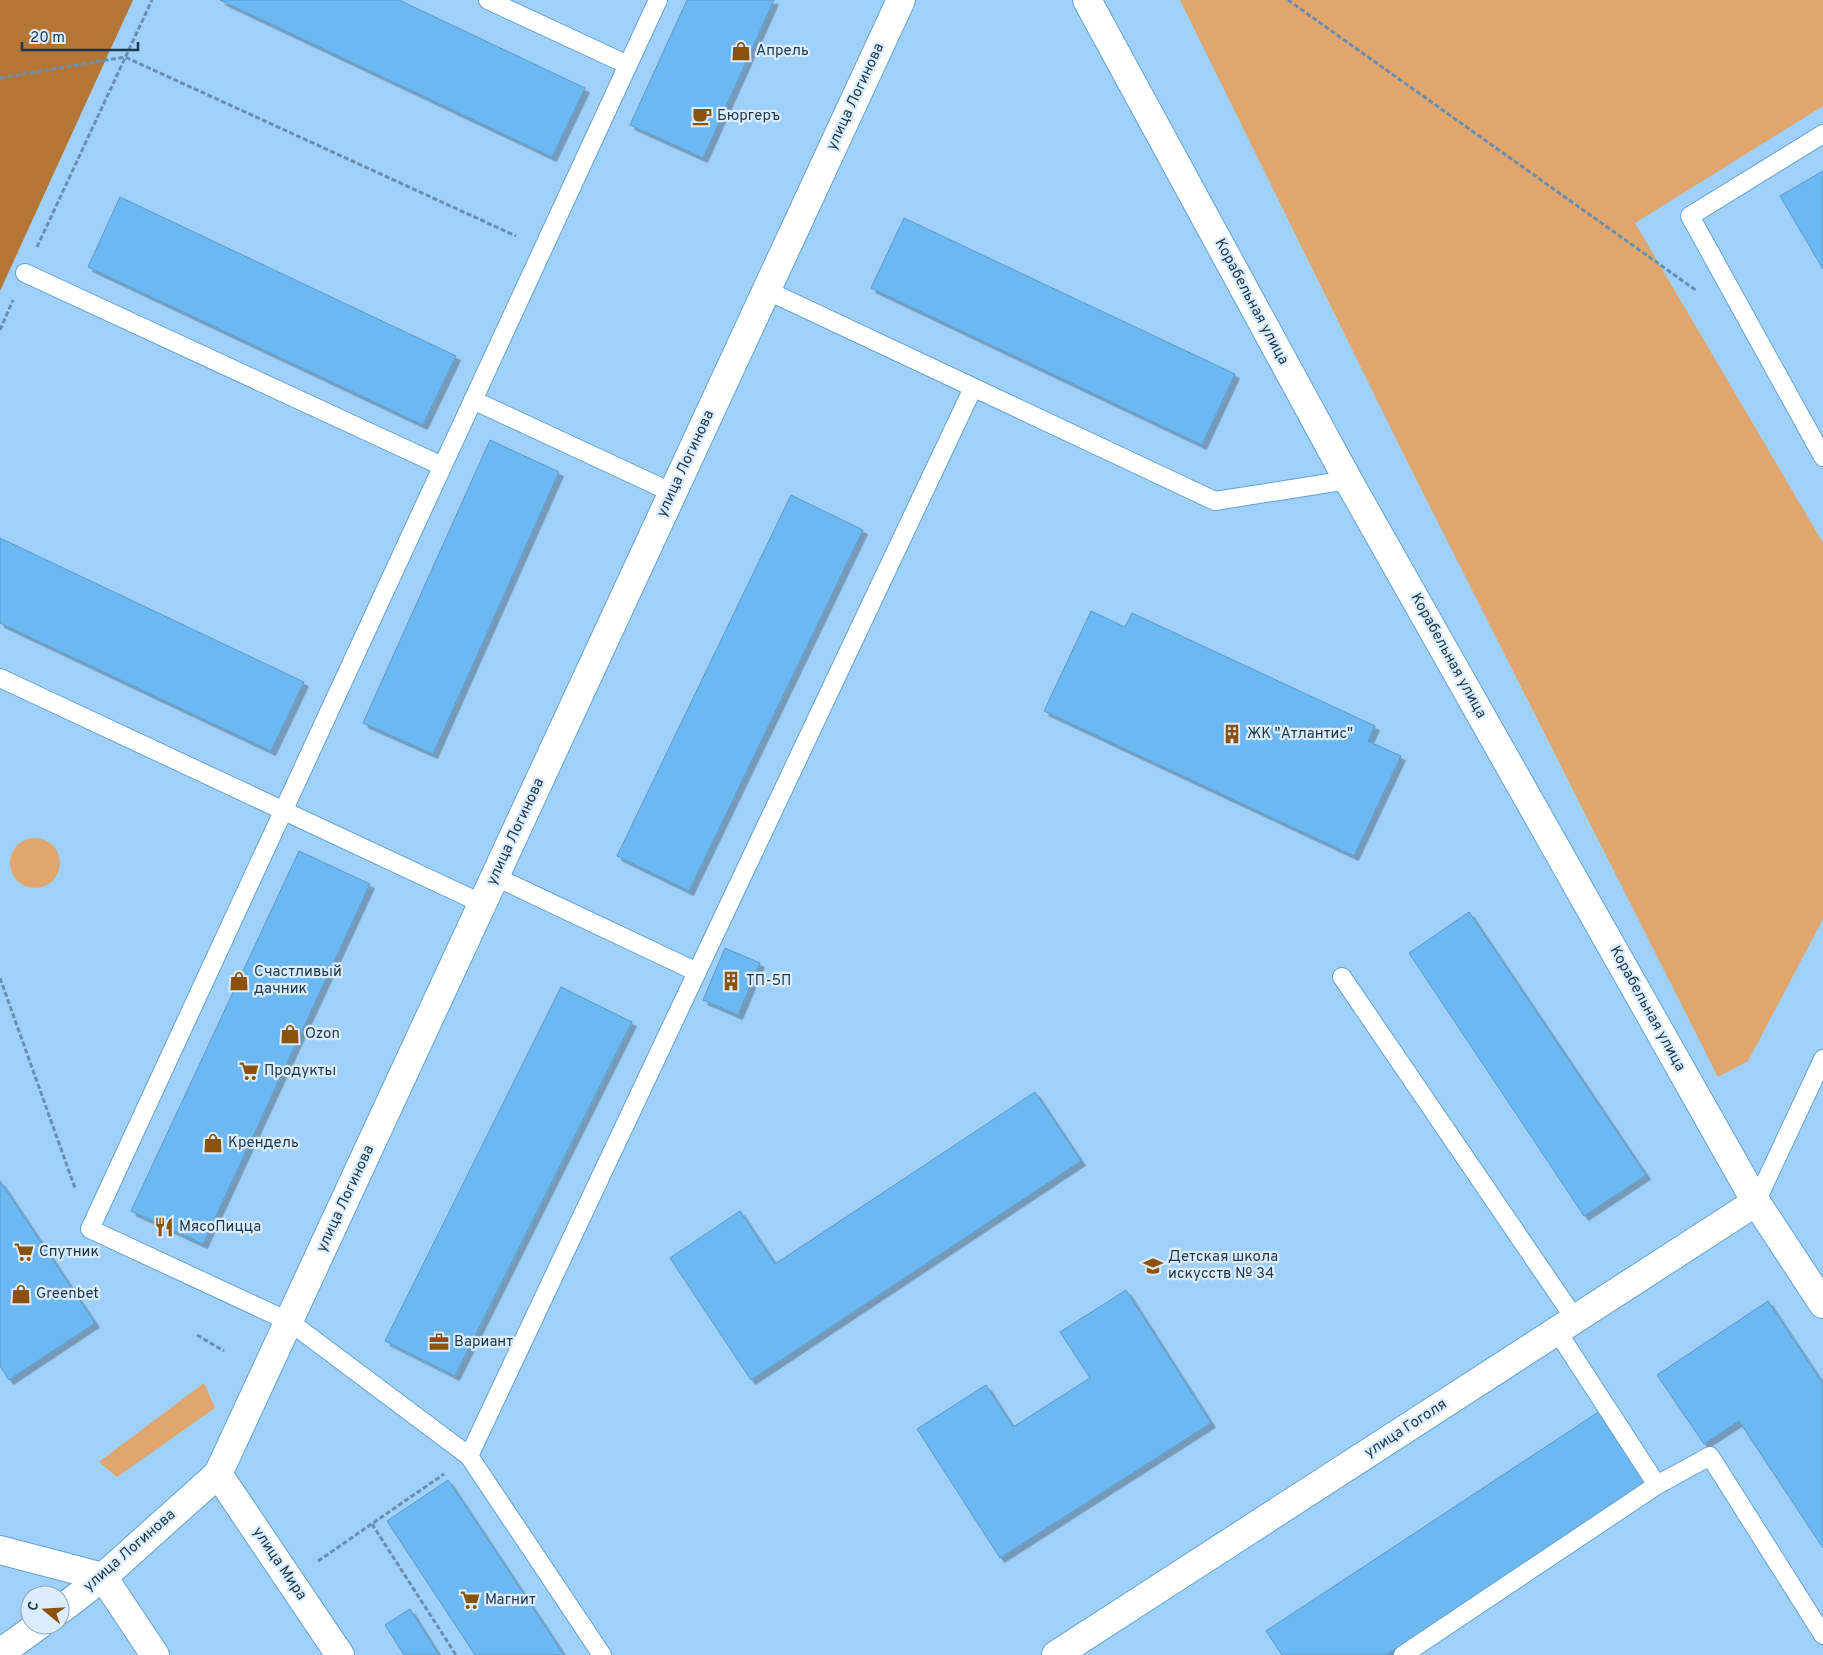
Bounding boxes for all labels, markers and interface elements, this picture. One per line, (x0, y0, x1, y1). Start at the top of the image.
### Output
scale bar (22, 20, 139, 52)
text: 20 m (30, 29, 65, 48)
shop icon: Апрель (730, 40, 752, 62)
street label: улица Логинова (823, 40, 889, 154)
place label: Апрель (756, 42, 809, 61)
cafe icon: Бюргеръ (691, 105, 713, 127)
place label: Бюргеръ (717, 107, 780, 126)
street label: Корабельная улица (1210, 236, 1292, 368)
street label: улица Логинова (653, 407, 719, 521)
street label: Корабельная улица (1406, 590, 1490, 722)
building icon: ЖК "Атлантис" (1221, 723, 1243, 745)
place label: ЖК "Атлантис" (1247, 725, 1353, 744)
street label: улица Логинова (483, 775, 549, 889)
street label: Корабельная улица (1605, 943, 1689, 1075)
place label: Счастливый дачник (254, 963, 342, 999)
shop icon: Счастливый дачник (228, 970, 250, 992)
building icon: ТП-5П (720, 970, 742, 992)
place label: ТП-5П (746, 972, 791, 991)
shop icon: Ozon (279, 1023, 301, 1045)
place label: Ozon (305, 1025, 340, 1044)
supermarket icon: Продукты (238, 1060, 260, 1082)
place label: Продукты (264, 1062, 336, 1081)
shop icon: Крендель (202, 1132, 224, 1154)
place label: Крендель (228, 1134, 299, 1153)
street label: улица Логинова (313, 1142, 379, 1256)
restaurant icon: МясоПицца (153, 1216, 175, 1238)
place label: МясоПицца (179, 1218, 261, 1237)
supermarket icon: Спутник (13, 1241, 35, 1263)
place label: Спутник (39, 1243, 99, 1262)
place label: Детская школа искусств № 34 (1168, 1248, 1278, 1284)
school or university icon: Детская школа искусств № 34 (1142, 1255, 1164, 1277)
shop icon: Greenbet (10, 1283, 32, 1305)
place label: Greenbet (36, 1285, 99, 1304)
office icon: Вариант (428, 1331, 450, 1353)
place label: Вариант (454, 1333, 513, 1352)
street label: улица Гоголя (1361, 1395, 1451, 1463)
street label: улица Логинова (80, 1506, 180, 1596)
street label: улица Мира (248, 1524, 310, 1604)
north arrow (20, 1585, 70, 1635)
supermarket icon: Магнит (459, 1589, 481, 1611)
place label: Магнит (485, 1591, 536, 1610)
text: С (25, 1600, 44, 1613)

